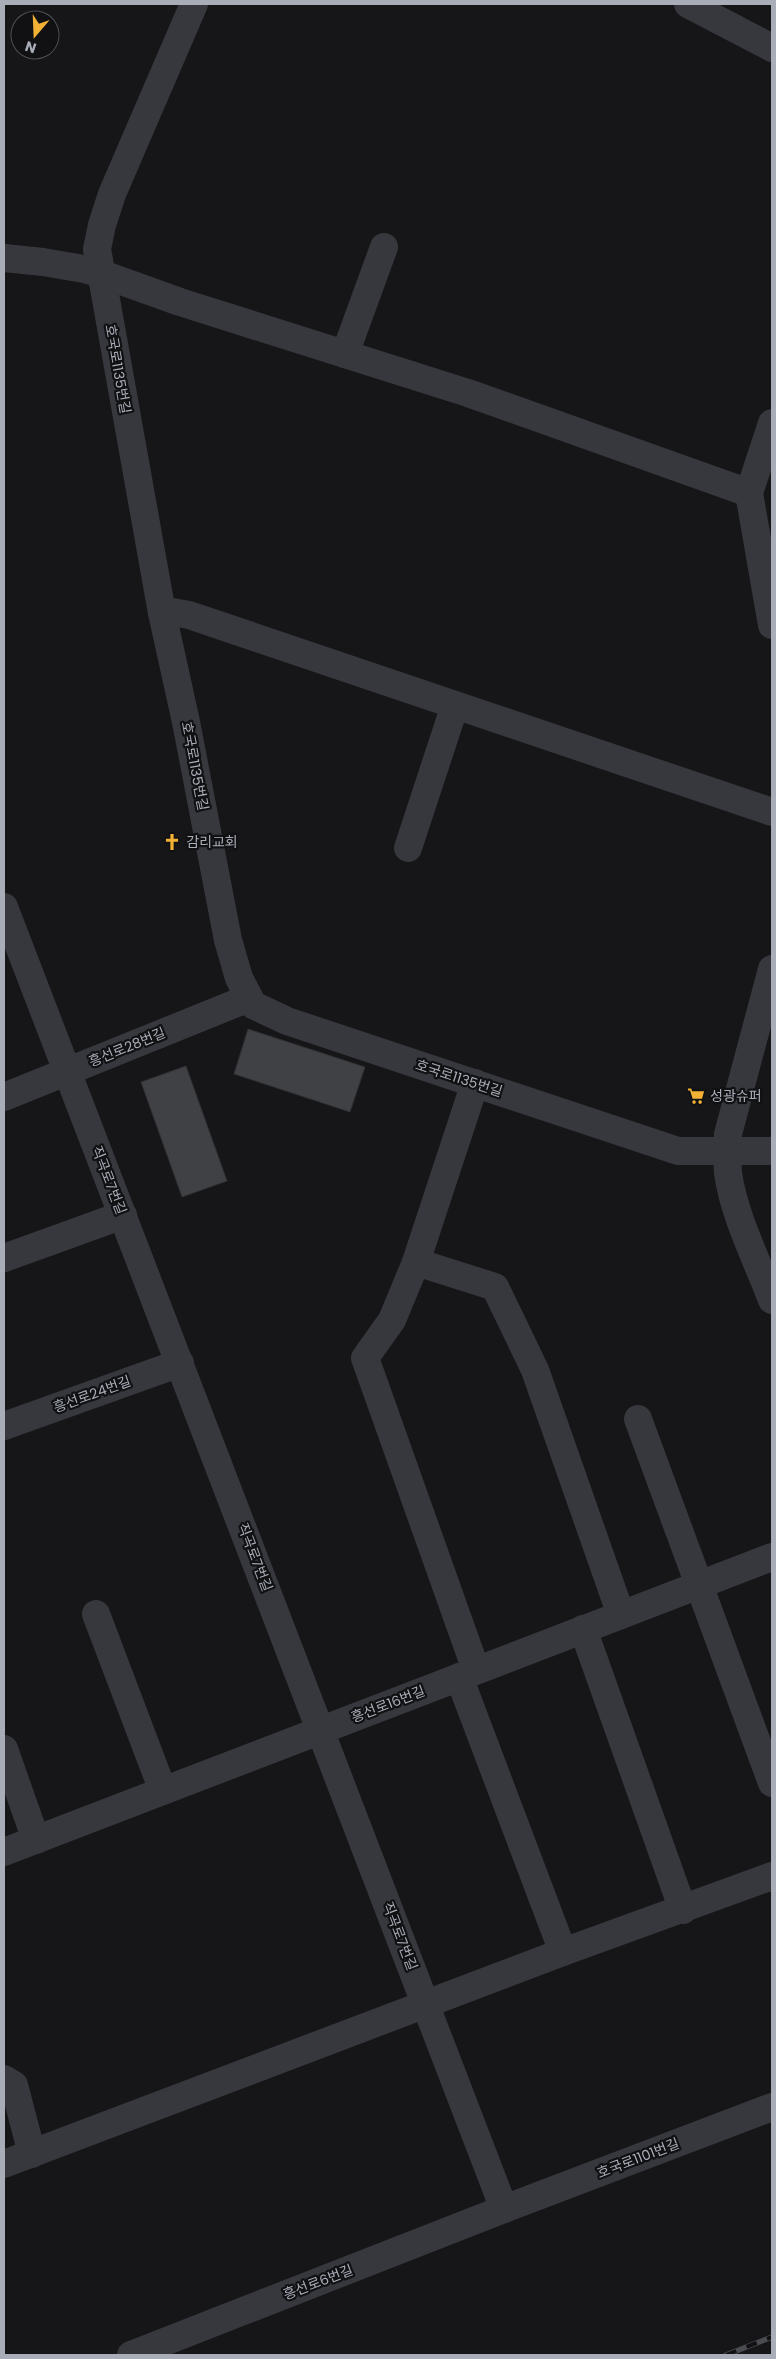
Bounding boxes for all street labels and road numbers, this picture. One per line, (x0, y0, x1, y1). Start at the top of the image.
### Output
street label: 호국로1135번길 (100, 323, 136, 415)
street label: 호국로1135번길 (177, 720, 213, 812)
street label: 흥선로28번길 (86, 1023, 168, 1071)
street label: 호국로1135번길 (413, 1055, 505, 1101)
street label: 직곡로7번길 (87, 1143, 131, 1217)
street label: 흥선로24번길 (50, 1371, 134, 1417)
street label: 직곡로7번길 (233, 1520, 277, 1594)
street label: 흥선로16번길 (348, 1681, 428, 1727)
street label: 직곡로7번길 (378, 1899, 422, 1973)
street label: 호국로1101번길 (594, 2133, 682, 2183)
street label: 흥선로6번길 (280, 2260, 356, 2304)

